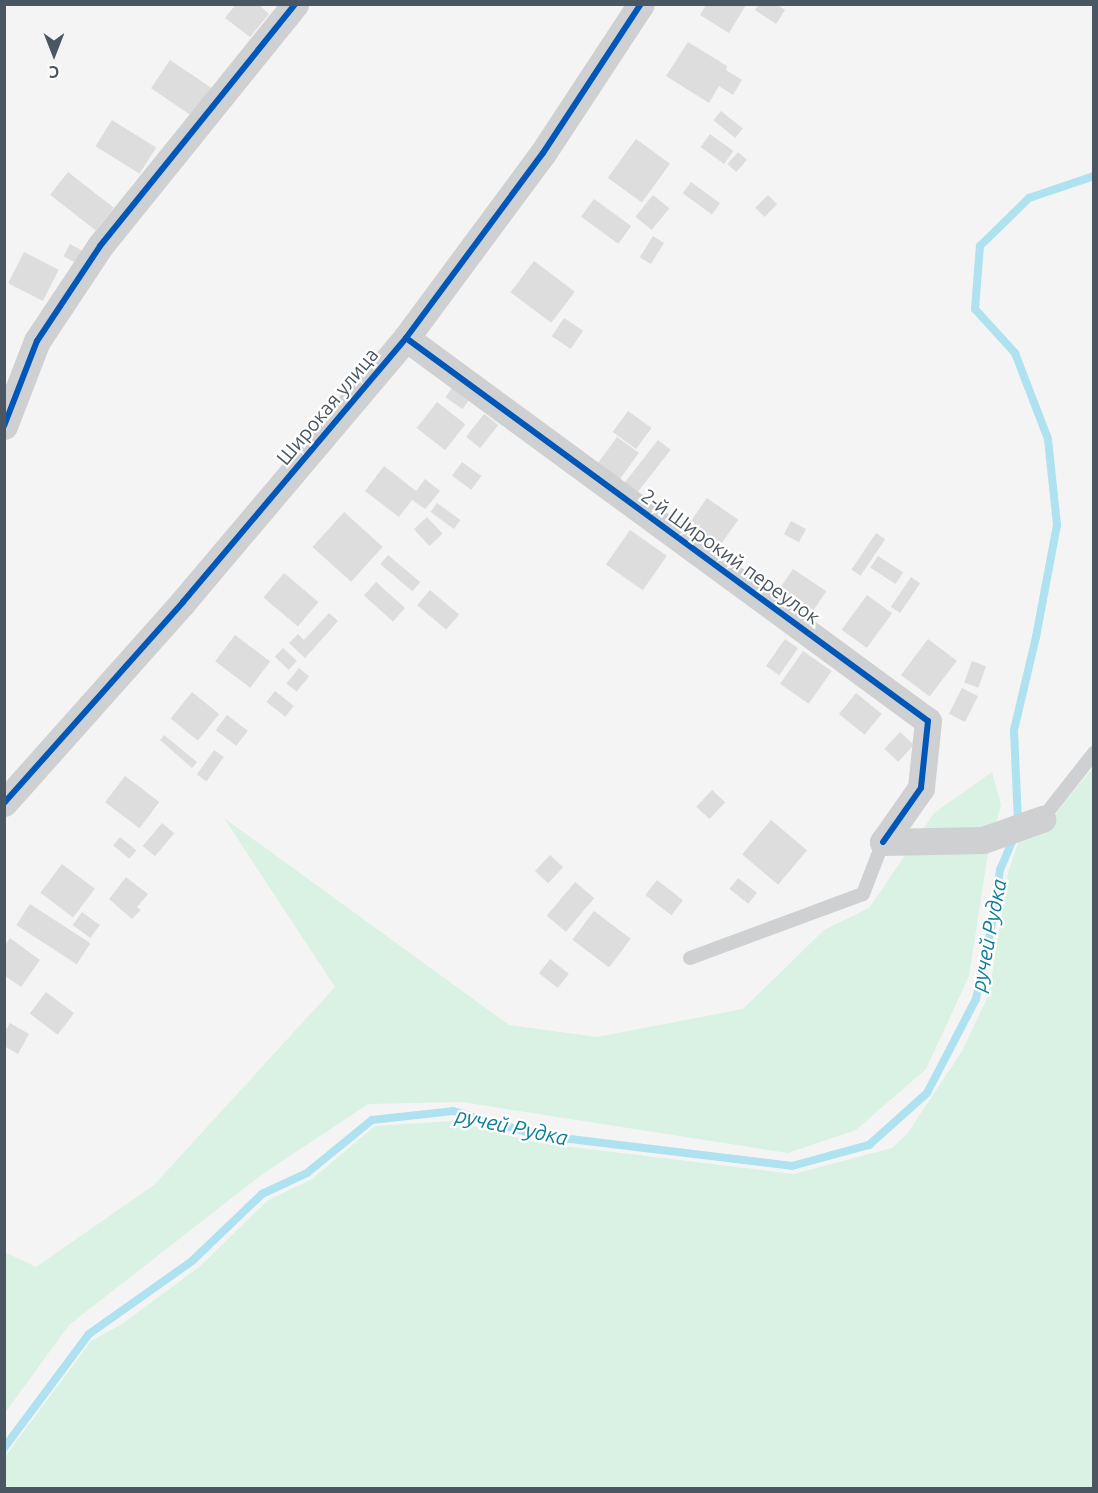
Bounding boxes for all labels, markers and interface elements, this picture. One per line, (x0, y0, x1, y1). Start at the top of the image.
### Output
north arrow (24, 24, 84, 84)
text: С (49, 63, 59, 81)
street label: Широкая улица (271, 343, 383, 469)
street label: 2-й Широкий переулок (637, 483, 825, 629)
water label: ручей Рудка (965, 877, 1011, 993)
water label: ручей Рудка (454, 1102, 570, 1150)

